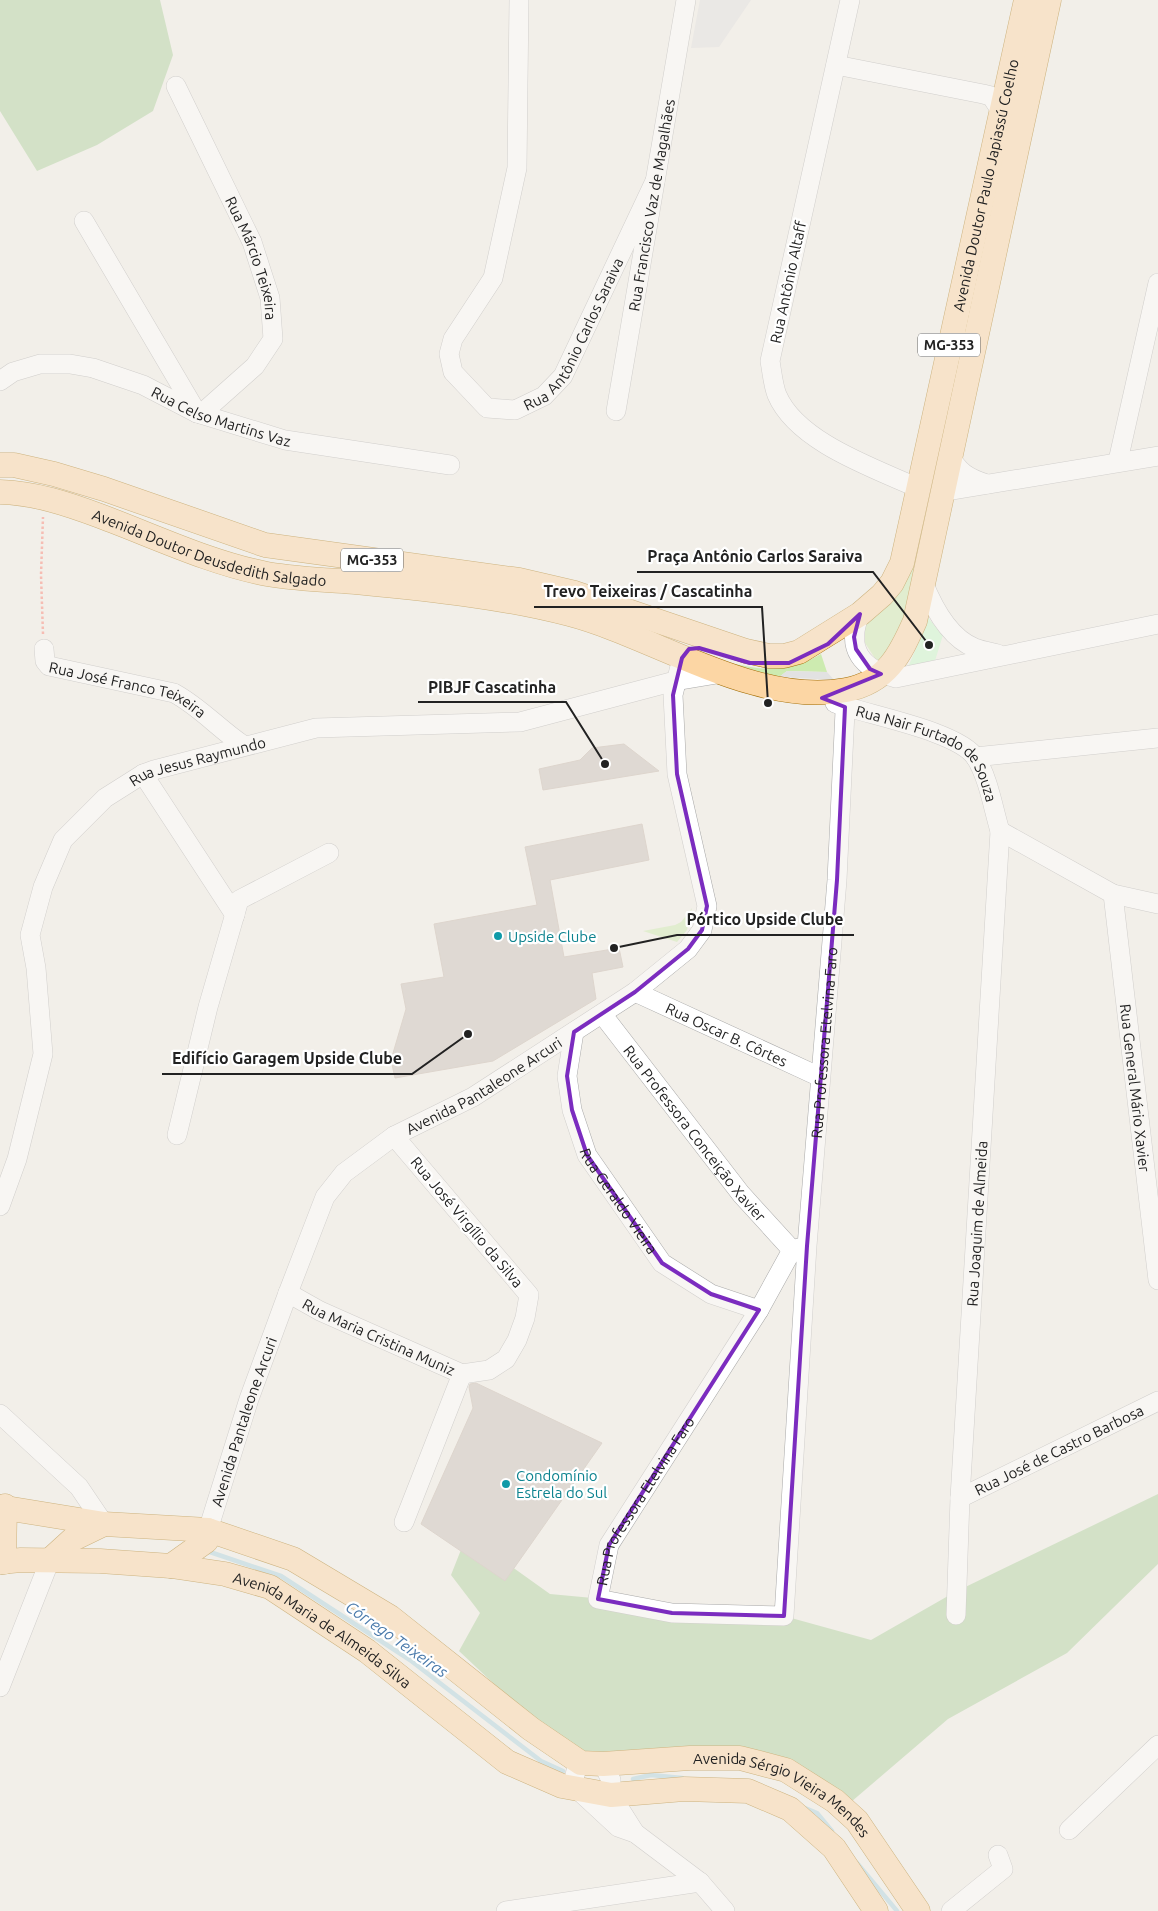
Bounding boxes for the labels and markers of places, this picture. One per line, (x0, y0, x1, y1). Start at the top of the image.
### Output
callout: Praça Antônio Carlos Saraiva (637, 541, 873, 572)
callout: Trevo Teixeiras / Cascatinha (534, 576, 762, 607)
callout: PIBJF Cascatinha (418, 671, 566, 702)
callout: Pórtico Upside Clube (677, 904, 854, 935)
place label: Upside Clube (508, 928, 596, 945)
marker: Upside Clube (492, 930, 504, 942)
callout: Edifício Garagem Upside Clube (162, 1043, 412, 1074)
place label: Condomínio Estrela do Sul (516, 1467, 607, 1501)
marker: Condomínio Estrela do Sul (500, 1478, 512, 1490)

